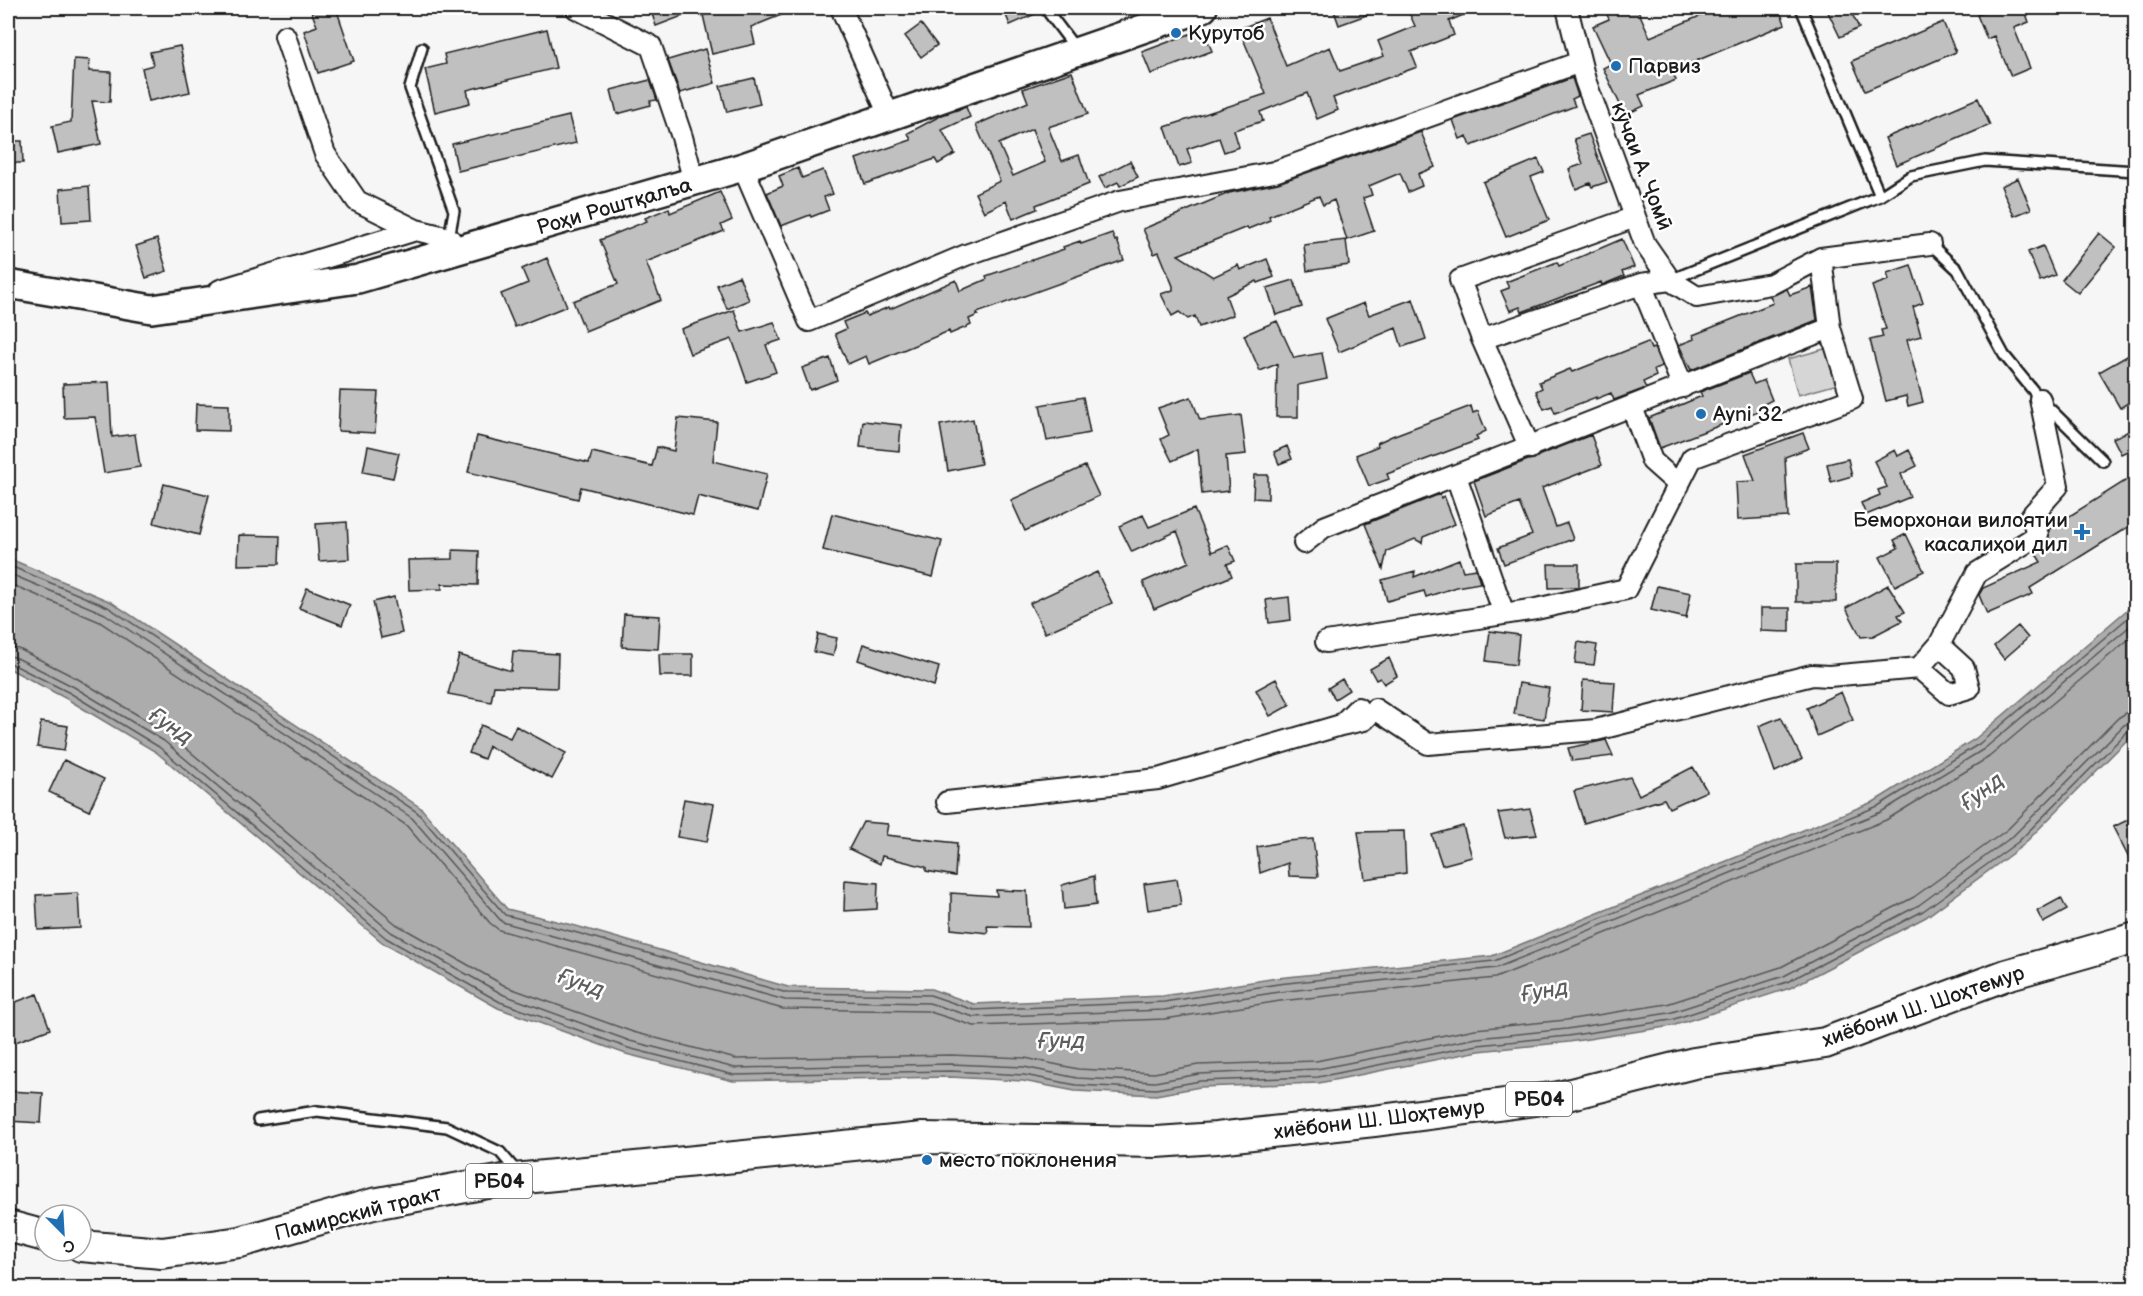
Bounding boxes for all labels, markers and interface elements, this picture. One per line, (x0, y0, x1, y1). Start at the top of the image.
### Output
place label: Курутоб (1188, 21, 1265, 46)
marker: Курутоб (1169, 26, 1183, 40)
place label: Парвиз (1628, 54, 1701, 79)
marker: Парвиз (1609, 59, 1623, 73)
street label: кӯчаи А. Ҷомӣ (1606, 99, 1677, 234)
street label: Роҳи Роштқалъа (534, 172, 695, 241)
place label: Ayni 32 (1713, 402, 1783, 427)
marker: Ayni 32 (1694, 407, 1708, 421)
place label: Беморхонаи вилоятии касалиҳои дил (1853, 508, 2068, 557)
marker: Беморхонаи вилоятии касалиҳои дил (2073, 523, 2091, 541)
water label: Ғунд (143, 702, 198, 751)
water label: Ғунд (1955, 767, 2009, 817)
street label: хиёбони Ш. Шоҳтемур (1819, 960, 2028, 1053)
water label: Ғунд (553, 963, 608, 1004)
water label: Ғунд (1518, 974, 1570, 1009)
water label: Ғунд (1037, 1028, 1085, 1055)
road number: РБ04 (1506, 1082, 1572, 1116)
street label: хиёбони Ш. Шоҳтемур (1272, 1094, 1486, 1145)
place label: место поклонения (939, 1148, 1117, 1173)
marker: место поклонения (920, 1153, 934, 1167)
road number: РБ04 (466, 1164, 532, 1198)
street label: Памирский тракт (272, 1181, 445, 1246)
north arrow (33, 1203, 93, 1263)
text: С (60, 1234, 77, 1256)

